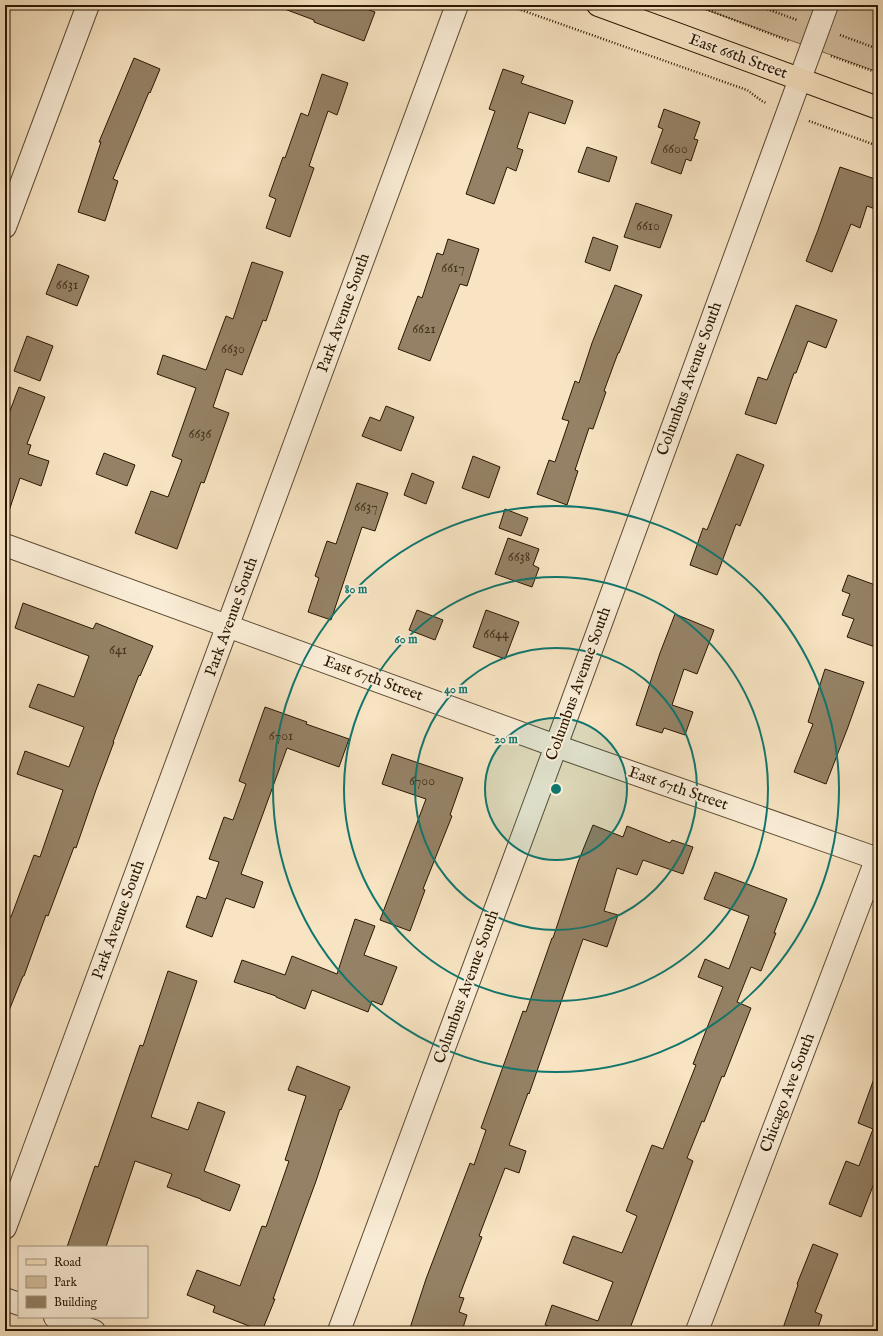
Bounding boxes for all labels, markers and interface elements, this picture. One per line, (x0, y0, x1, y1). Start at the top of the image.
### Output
street label: East 66th Street (686, 30, 790, 84)
house number: 6600 (662, 140, 688, 158)
house number: 6610 (636, 217, 660, 235)
street label: Park Avenue South (313, 250, 375, 375)
house number: 6617 (441, 259, 465, 277)
house number: 6631 (56, 276, 78, 294)
street label: Columbus Avenue South (653, 299, 727, 459)
house number: 6621 (412, 320, 436, 338)
house number: 6630 (221, 340, 245, 358)
house number: 6636 (189, 425, 213, 443)
house number: 6637 (354, 498, 378, 516)
house number: 6638 (508, 548, 530, 566)
street label: Park Avenue South (201, 554, 263, 679)
text: 80 m (345, 582, 368, 597)
street label: Columbus Avenue South (542, 604, 616, 764)
house number: 6644 (483, 625, 509, 643)
text: 60 m (395, 632, 418, 647)
house number: 641 (109, 641, 127, 659)
street label: East 67th Street (321, 652, 426, 706)
text: 40 m (444, 682, 469, 697)
house number: 6701 (269, 727, 293, 745)
text: 20 m (494, 732, 518, 747)
street label: East 67th Street (626, 763, 731, 816)
house number: 6700 (409, 772, 435, 790)
centre of rings (549, 782, 563, 796)
street label: Park Avenue South (88, 857, 150, 982)
street label: Columbus Avenue South (430, 907, 504, 1067)
street label: Chicago Ave South (756, 1030, 820, 1155)
legend (18, 1246, 148, 1318)
text: Road (54, 1255, 82, 1270)
text: Park (54, 1275, 77, 1290)
text: Building (54, 1295, 98, 1310)

